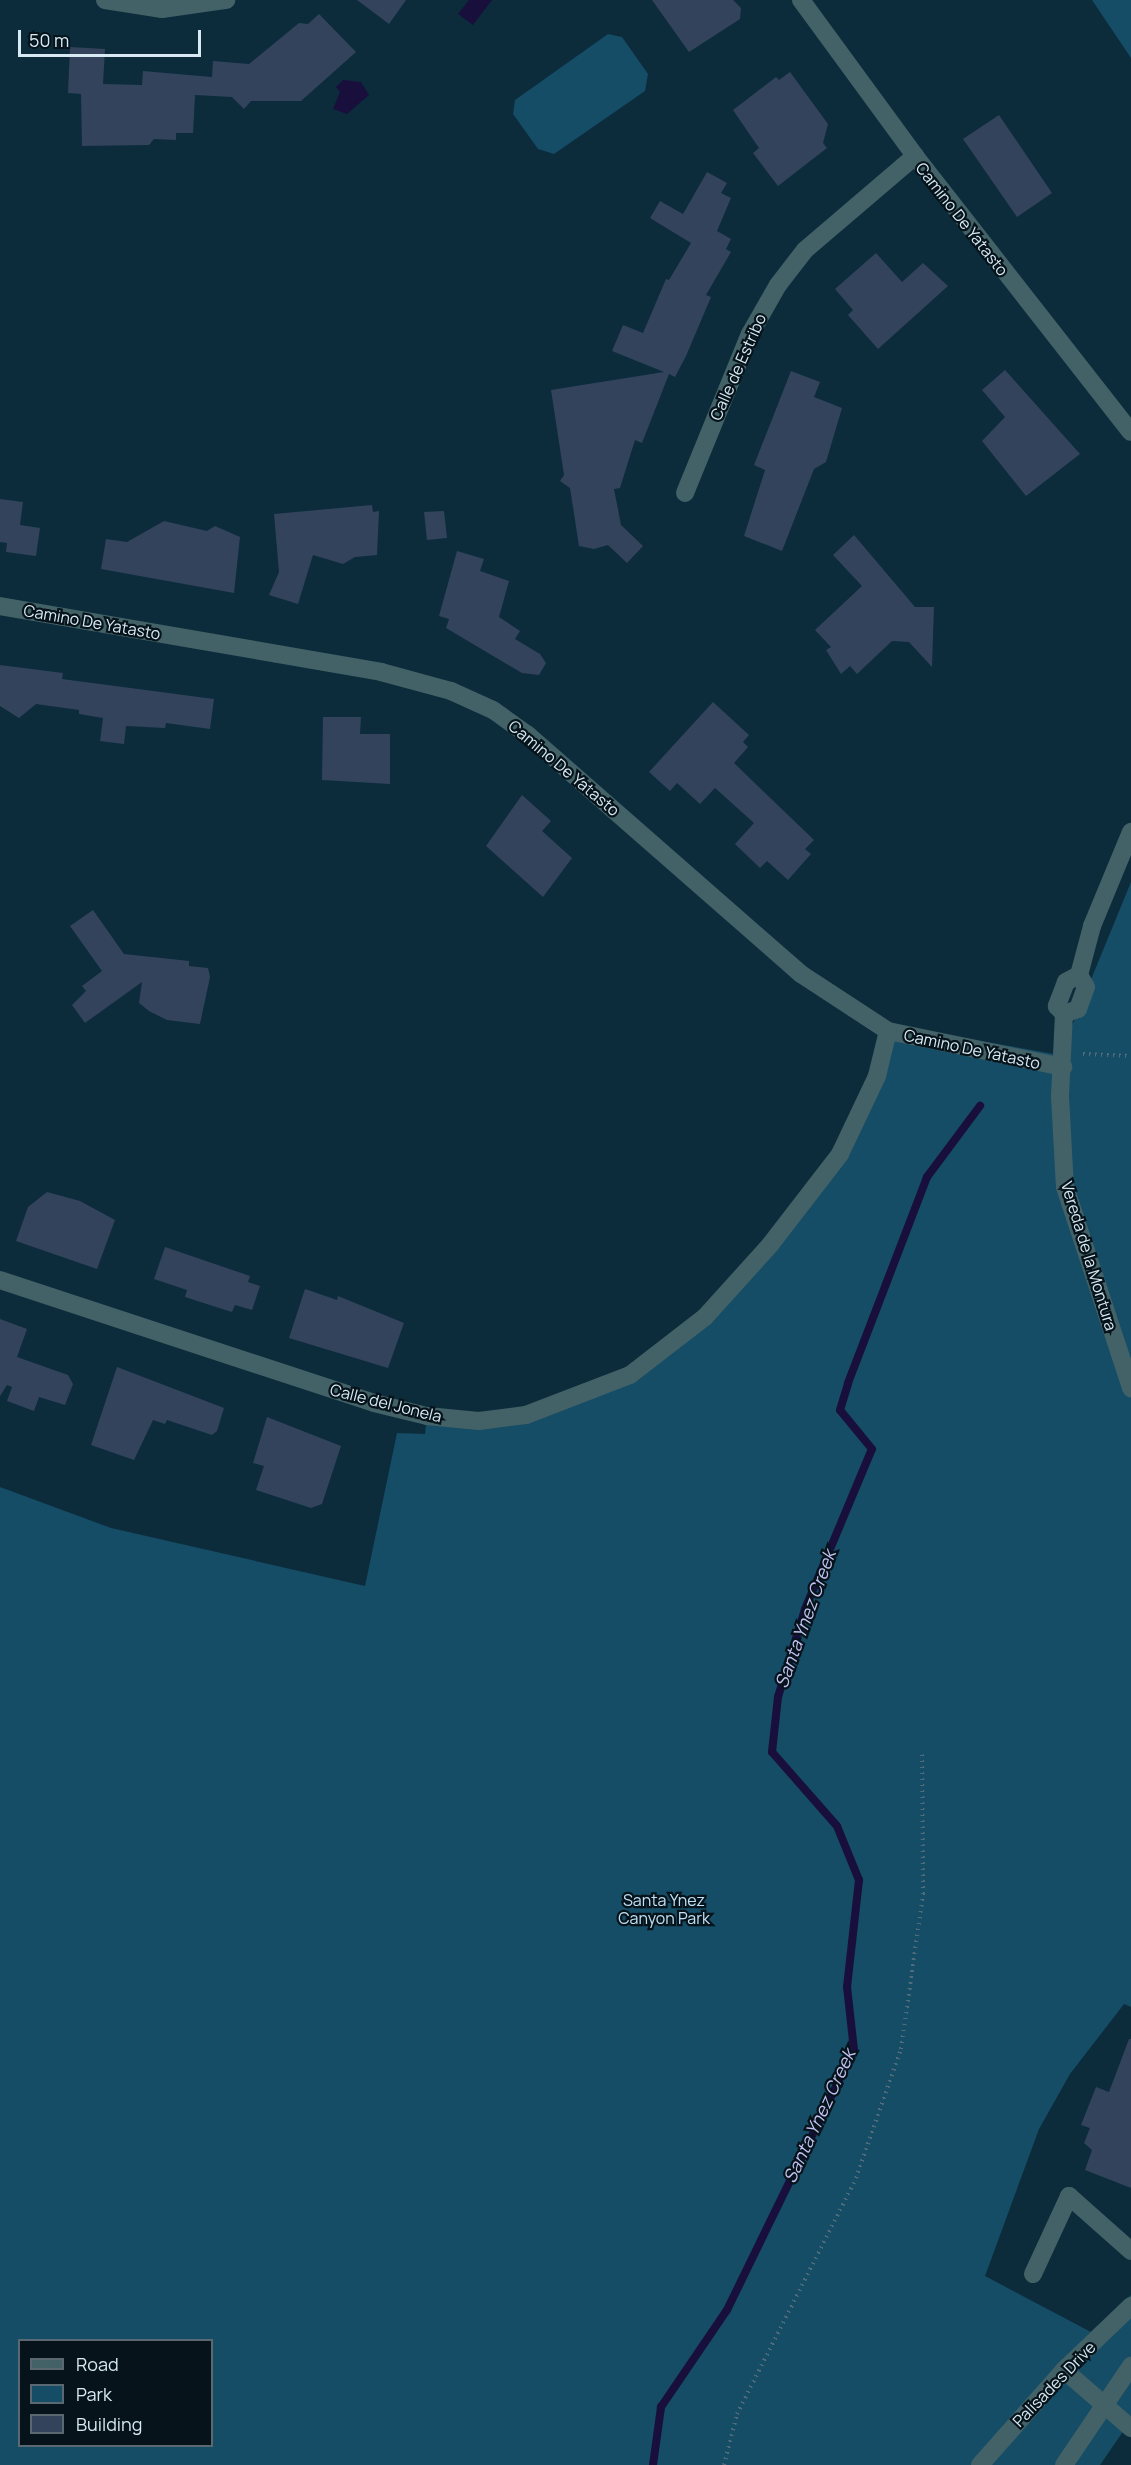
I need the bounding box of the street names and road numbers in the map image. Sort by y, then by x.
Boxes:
street label: Camino De Yatasto [912,158,1012,280]
street label: Calle de Estribo [706,311,770,423]
street label: Camino De Yatasto [22,600,162,644]
street label: Camino De Yatasto [505,716,623,820]
street label: Camino De Yatasto [902,1025,1042,1073]
street label: Vereda de la Montura [1057,1179,1121,1333]
street label: Calle del Jonela [328,1380,444,1426]
street label: Palisades Drive [1009,2337,1099,2431]

